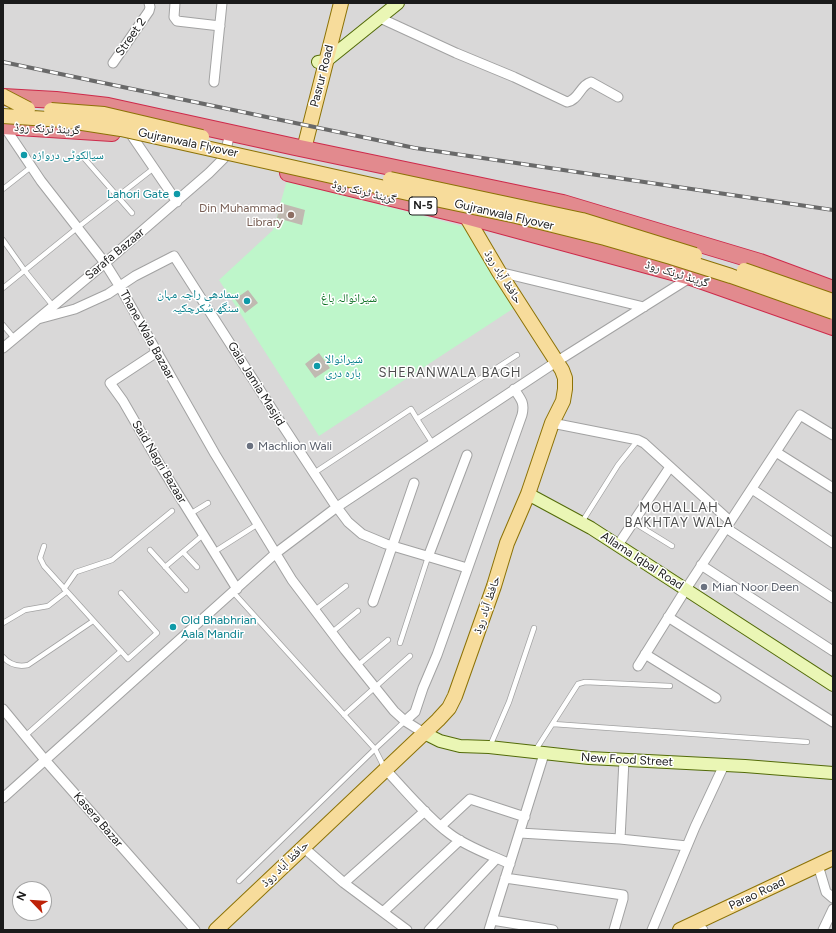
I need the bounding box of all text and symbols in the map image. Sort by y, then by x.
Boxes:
street label: Street 2 [113,15,149,59]
street label: Pasrur Road [307,43,337,109]
street label: گرینڈ ٹرنک روڈ [14,120,80,138]
street label: Gujranwala Flyover [137,125,239,161]
place label: سیالکوٹی دروازہ [32,148,104,162]
marker: سیالکوٹی دروازہ [19,150,29,160]
street label: گرینڈ ٹرنک روڈ [330,177,398,207]
place label: Lahori Gate [107,187,169,201]
marker: Lahori Gate [172,189,182,199]
road number: N-5 [409,197,437,215]
street label: Gujranwala Flyover [453,197,555,233]
place label: Din Muhammad Library [199,201,283,229]
marker: Din Muhammad Library [286,210,296,220]
street label: Sarafa Bazaar [82,225,148,283]
street label: حافظ آباد روڈ [481,248,525,306]
street label: گرینڈ ٹرنک روڈ [643,257,711,291]
place label: سمادھی راجہ مہان سنگھ سُکرچکیہ [157,287,239,315]
street label: Thane Wala Bazaar [116,288,178,382]
park label: شیرانوالہ باغ [321,291,377,305]
marker: سمادھی راجہ مہان سنگھ سُکرچکیہ [242,296,252,306]
street label: Gala Jamia Masjid [224,339,288,429]
place label: شیرانوالا بارہ دری [325,352,363,380]
marker: شیرانوالا بارہ دری [312,361,322,371]
district label: SHERANWALA BAGH [378,365,522,381]
street label: Said Nagri Bazaar [129,418,189,506]
place label: Machlion Wali [258,439,332,453]
marker: Machlion Wali [245,441,255,451]
district label: MOHALLAH BAKHTAY WALA [625,500,733,531]
street label: Allama Iqbal Road [598,529,686,593]
street label: حافظ آباد روڈ [470,574,504,636]
place label: Mian Noor Deen [712,580,799,594]
marker: Mian Noor Deen [699,582,709,592]
place label: Old Bhabhrian Aala Mandir [181,613,256,641]
marker: Old Bhabhrian Aala Mandir [168,622,178,632]
street label: New Food Street [581,750,673,770]
street label: Kasera Bazar [70,790,126,850]
street label: حافظ آباد روڈ [258,838,312,890]
street label: Parao Road [726,875,788,913]
north arrow [12,881,52,921]
text: N [14,890,29,903]

